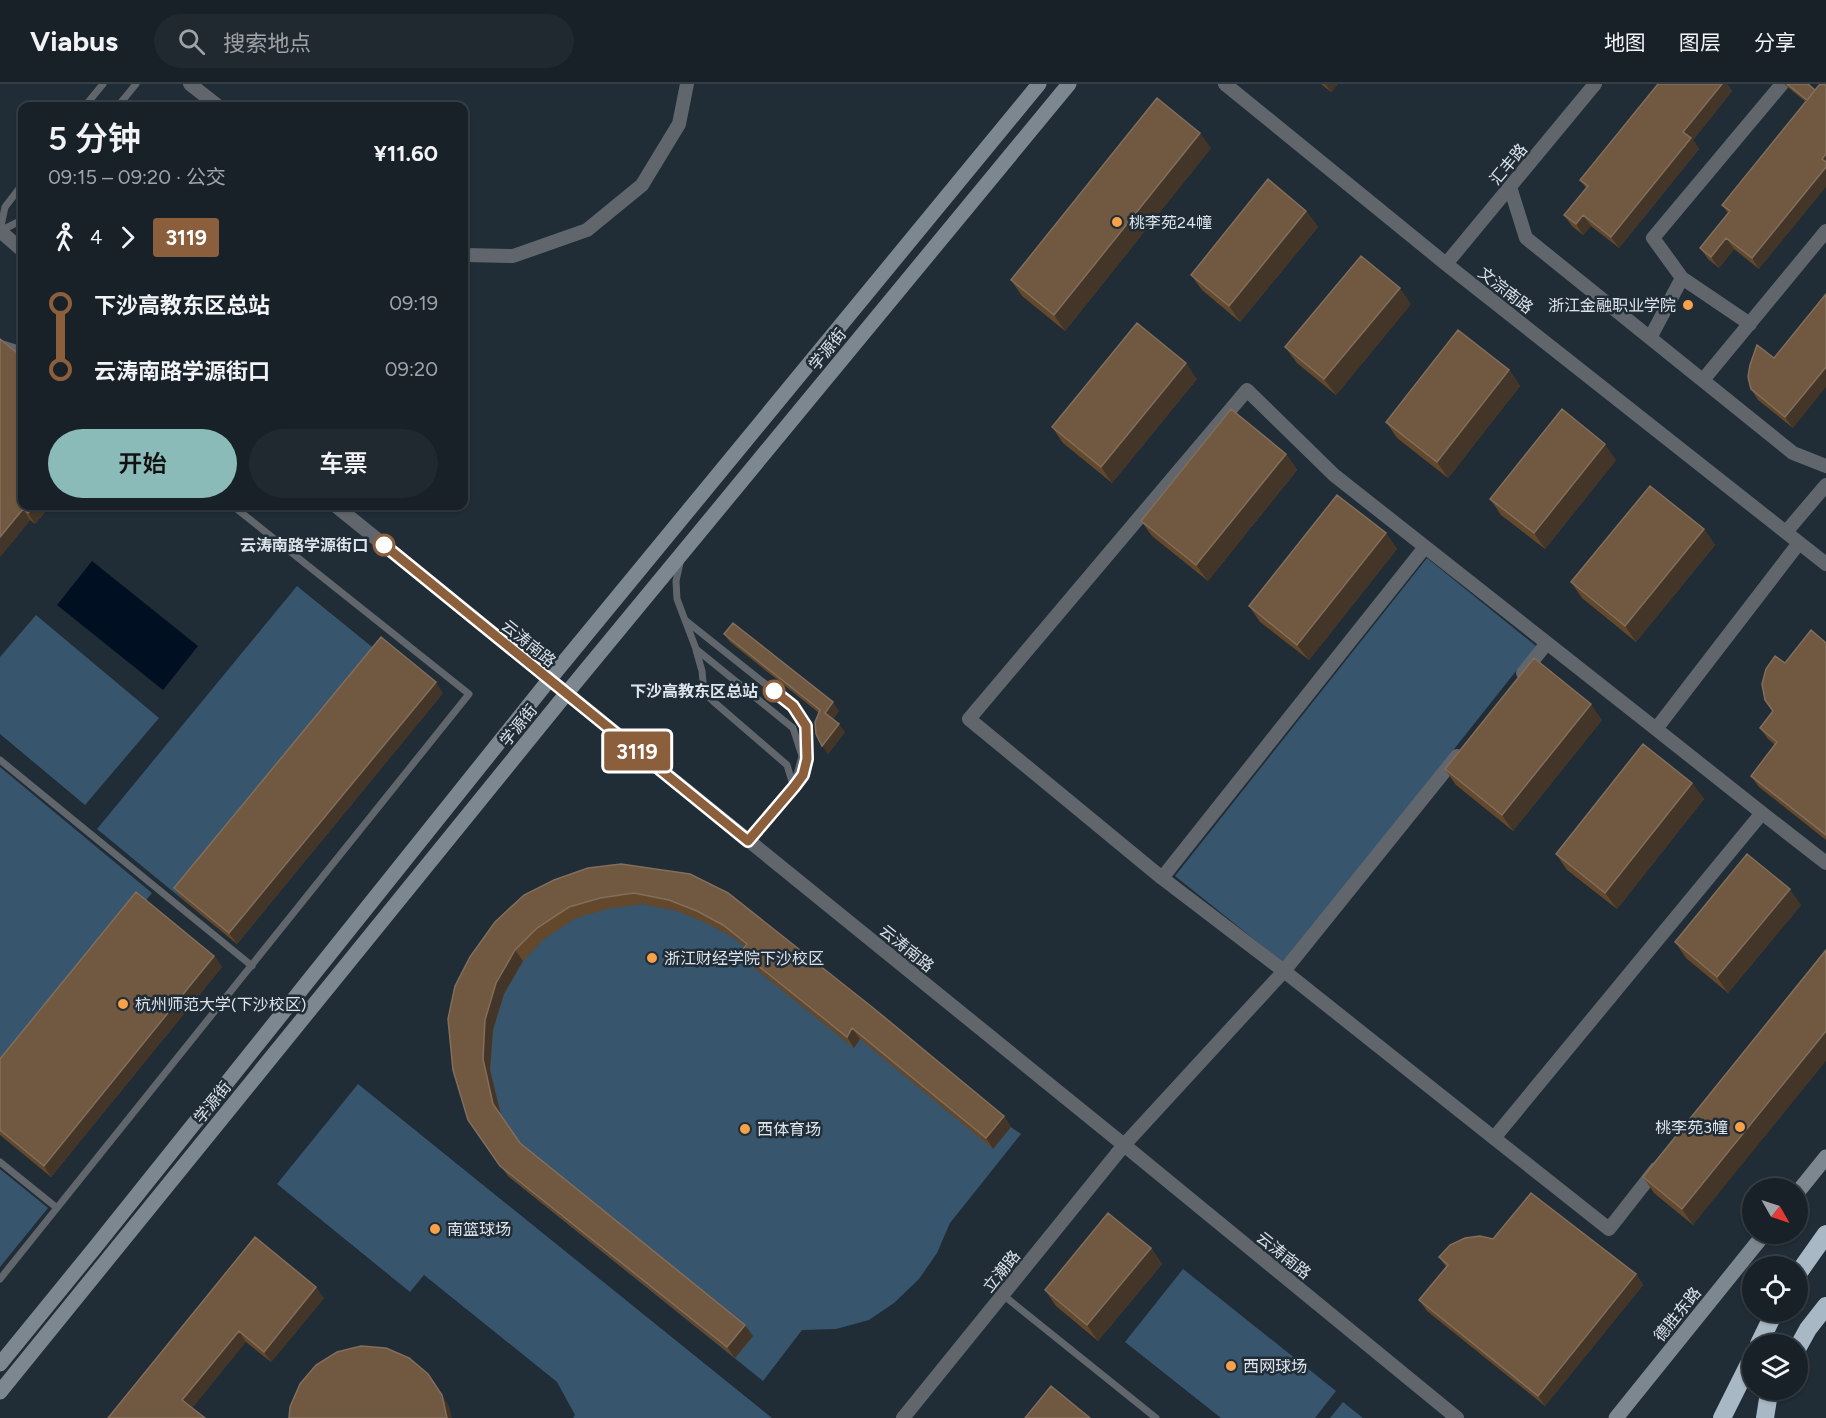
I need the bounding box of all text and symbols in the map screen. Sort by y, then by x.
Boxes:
search box [154,14,574,68]
text: Viabus [30,24,118,58]
icon: search [175,25,208,58]
text: 搜索地点 [223,30,311,57]
text: 地图 [1604,30,1646,55]
text: 图层 [1679,30,1721,55]
text: 分享 [1754,30,1796,55]
text: 5 分钟 [48,119,141,158]
text: ¥11.60 [374,140,438,167]
street label: 汇丰路 [1486,140,1531,189]
text: 09:15 – 09:20 · 公交 [48,165,226,189]
place label: 桃李苑24幢 [1129,213,1212,232]
marker: 桃李苑24幢 [1110,215,1124,229]
icon: walk [48,221,81,254]
icon: forward [111,221,144,254]
text: 4 [90,225,102,249]
text: 3119 [165,225,207,250]
street label: 文淙南路 [1475,263,1537,318]
text: 09:19 [389,291,438,315]
text: 下沙高教东区总站 [94,292,270,319]
place label: 浙江金融职业学院 [1548,296,1676,315]
marker: 浙江金融职业学院 [1681,298,1695,312]
street label: 学源街 [805,325,850,374]
text: 09:20 [385,357,438,381]
text: 云涛南路学源街口 [94,358,270,385]
button: 开始 [48,429,237,498]
button: 车票 [249,429,438,498]
marker: 云涛南路学源街口 [373,534,395,556]
place label: 云涛南路学源街口 [240,536,368,555]
street label: 云涛南路 [498,616,560,671]
marker: 下沙高教东区总站 [763,680,785,702]
place label: 下沙高教东区总站 [630,682,758,701]
street label: 学源街 [496,701,541,750]
line badge: 3119 [595,732,679,770]
text: 3119 [616,739,658,764]
street label: 云涛南路 [876,921,938,976]
place label: 浙江财经学院下沙校区 [664,949,824,968]
marker: 浙江财经学院下沙校区 [645,951,659,965]
place label: 杭州师范大学(下沙校区) [135,995,306,1014]
marker: 杭州师范大学(下沙校区) [116,997,130,1011]
street label: 学源街 [190,1078,235,1127]
place label: 桃李苑3幢 [1655,1118,1728,1137]
place label: 西体育场 [757,1120,821,1139]
marker: 桃李苑3幢 [1733,1120,1747,1134]
marker: 西体育场 [738,1122,752,1136]
north arrow [1742,1178,1808,1244]
map controls [1742,1178,1808,1400]
place label: 南篮球场 [447,1220,511,1239]
marker: 南篮球场 [428,1222,442,1236]
street label: 云涛南路 [1253,1228,1315,1283]
street label: 立潮路 [979,1247,1024,1296]
button: locate [1742,1256,1808,1322]
street label: 德胜东路 [1650,1283,1705,1345]
button: layers [1742,1334,1808,1400]
place label: 西网球场 [1243,1357,1307,1376]
marker: 西网球场 [1224,1359,1238,1373]

